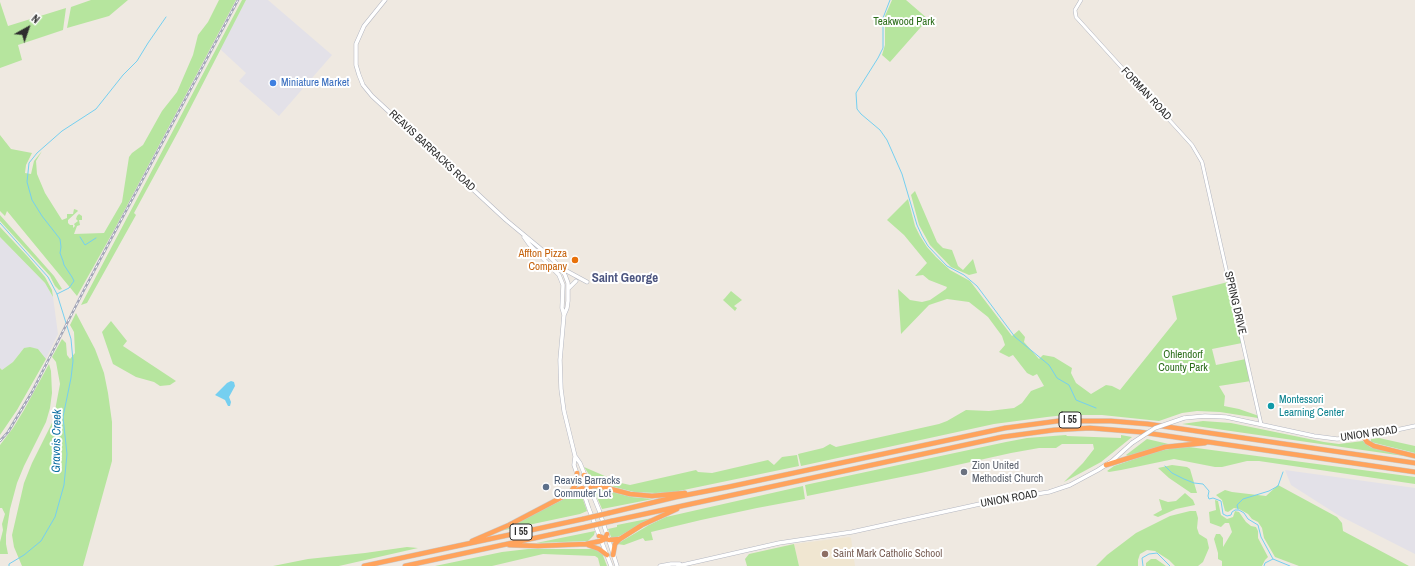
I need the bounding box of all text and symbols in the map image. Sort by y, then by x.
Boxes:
north arrow [8,8,48,48]
text: N [29,11,43,26]
park label: Teakwood Park [873,15,935,29]
street label: FORMAN ROAD [1118,65,1174,123]
place label: Miniature Market [281,76,349,90]
marker: Miniature Market [268,78,278,88]
street label: REAVIS BARRACKS ROAD [386,108,478,194]
place label: Affton Pizza Company [519,247,567,273]
marker: Affton Pizza Company [570,255,580,265]
street label: SPRING DRIVE [1221,270,1249,336]
district label: Saint George [592,271,658,287]
park label: Ohlendorf County Park [1158,348,1208,374]
place label: Montessori Learning Center [1279,393,1344,419]
marker: Montessori Learning Center [1266,401,1276,411]
water label: Gravois Creek [49,409,65,473]
road number: I 55 [1059,412,1081,428]
street label: UNION ROAD [1340,423,1398,445]
place label: Zion United Methodist Church [972,459,1043,485]
marker: Zion United Methodist Church [959,467,969,477]
place label: Reavis Barracks Commuter Lot [554,474,620,500]
marker: Reavis Barracks Commuter Lot [541,482,551,492]
street label: UNION ROAD [979,487,1039,511]
road number: I 55 [510,524,532,540]
place label: Saint Mark Catholic School [833,547,942,561]
marker: Saint Mark Catholic School [820,549,830,559]

